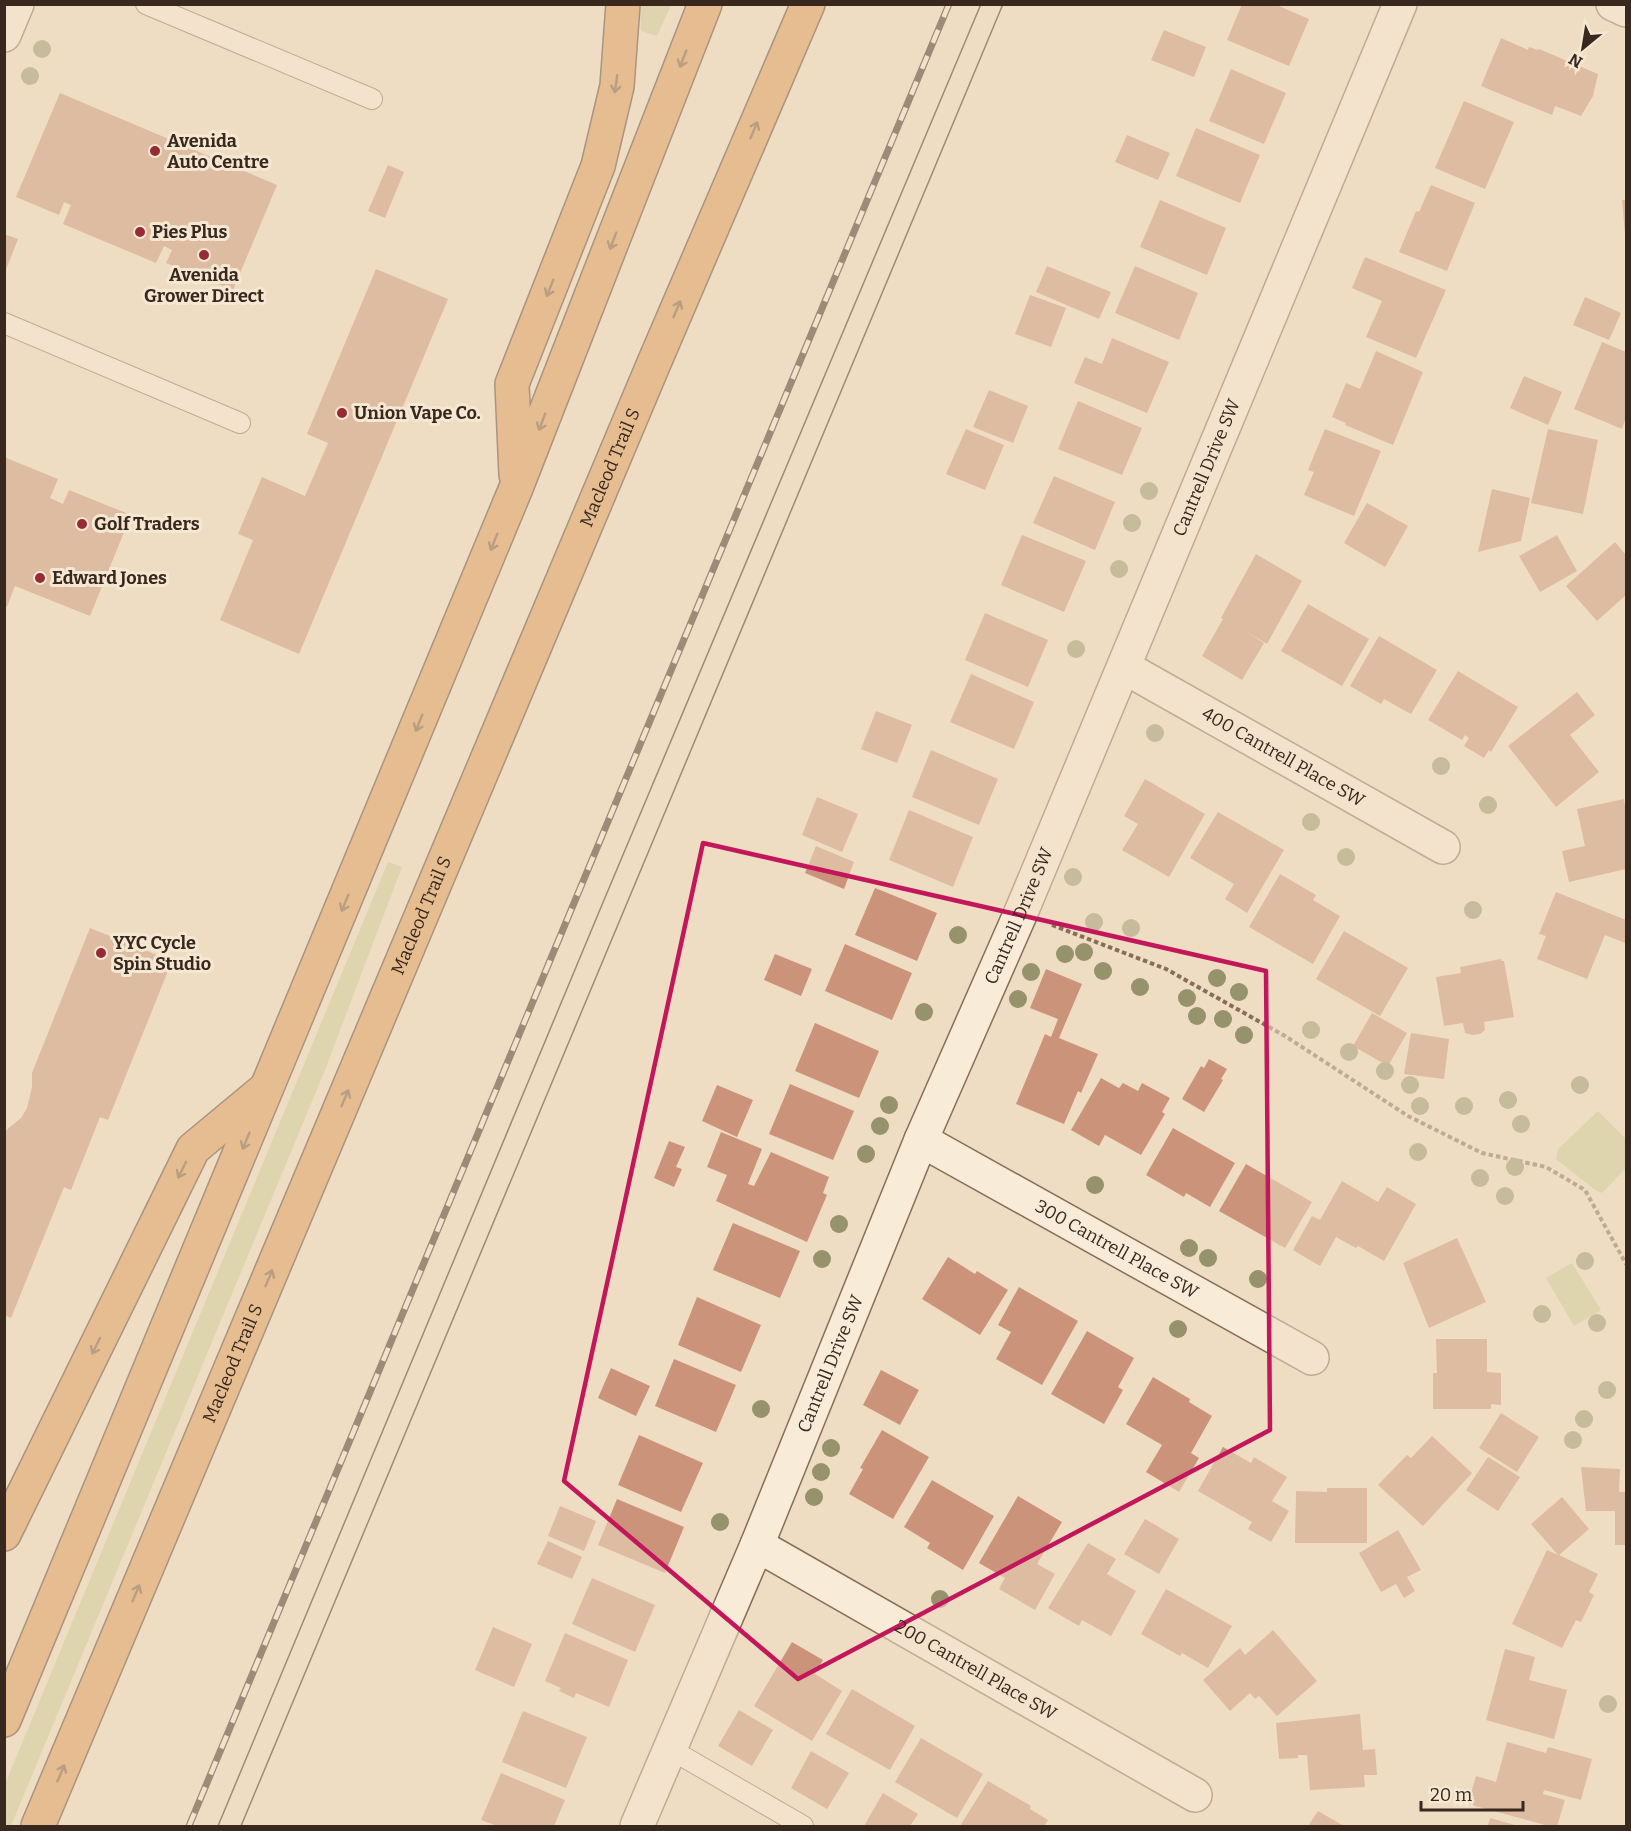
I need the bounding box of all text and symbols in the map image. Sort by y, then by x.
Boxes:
north arrow [1553,18,1613,78]
one-way arrow [677,49,688,68]
text: N [1566,49,1586,72]
one-way arrow [611,73,622,93]
one-way arrow [749,121,760,140]
place label: Avenida Auto Centre [167,130,269,173]
marker: Avenida Auto Centre [148,144,162,158]
place label: Pies Plus [152,221,227,243]
marker: Pies Plus [133,225,147,239]
one-way arrow [606,231,617,249]
marker: Avenida Grower Direct [197,248,211,262]
place label: Avenida Grower Direct [144,264,264,307]
one-way arrow [544,279,555,297]
one-way arrow [672,301,683,319]
street label: Cantrell Drive SW [1168,395,1245,540]
place label: Union Vape Co. [354,402,481,424]
street label: Macleod Trail S [575,405,645,530]
marker: Union Vape Co. [335,406,349,420]
one-way arrow [536,413,547,431]
place label: Golf Traders [94,513,200,535]
marker: Golf Traders [75,517,89,531]
one-way arrow [488,533,499,551]
place label: Edward Jones [52,567,167,589]
marker: Edward Jones [33,571,47,585]
street label: 400 Cantrell Place SW [1198,702,1369,812]
one-way arrow [413,713,424,731]
street label: Cantrell Drive SW [980,844,1058,988]
street label: Macleod Trail S [387,853,456,978]
one-way arrow [339,893,350,911]
place label: YYC Cycle Spin Studio [113,932,211,975]
marker: YYC Cycle Spin Studio [94,946,108,960]
one-way arrow [340,1089,351,1108]
one-way arrow [240,1131,251,1150]
one-way arrow [176,1161,187,1179]
street label: 300 Cantrell Place SW [1031,1195,1203,1304]
one-way arrow [264,1269,275,1287]
street label: Cantrell Drive SW [793,1291,868,1436]
street label: Macleod Trail S [198,1301,268,1426]
one-way arrow [90,1336,102,1354]
one-way arrow [132,1584,143,1602]
street label: 200 Cantrell Place SW [891,1615,1061,1725]
one-way arrow [56,1764,67,1782]
scale bar [1421,1774,1523,1812]
text: 20 m [1430,1784,1472,1806]

